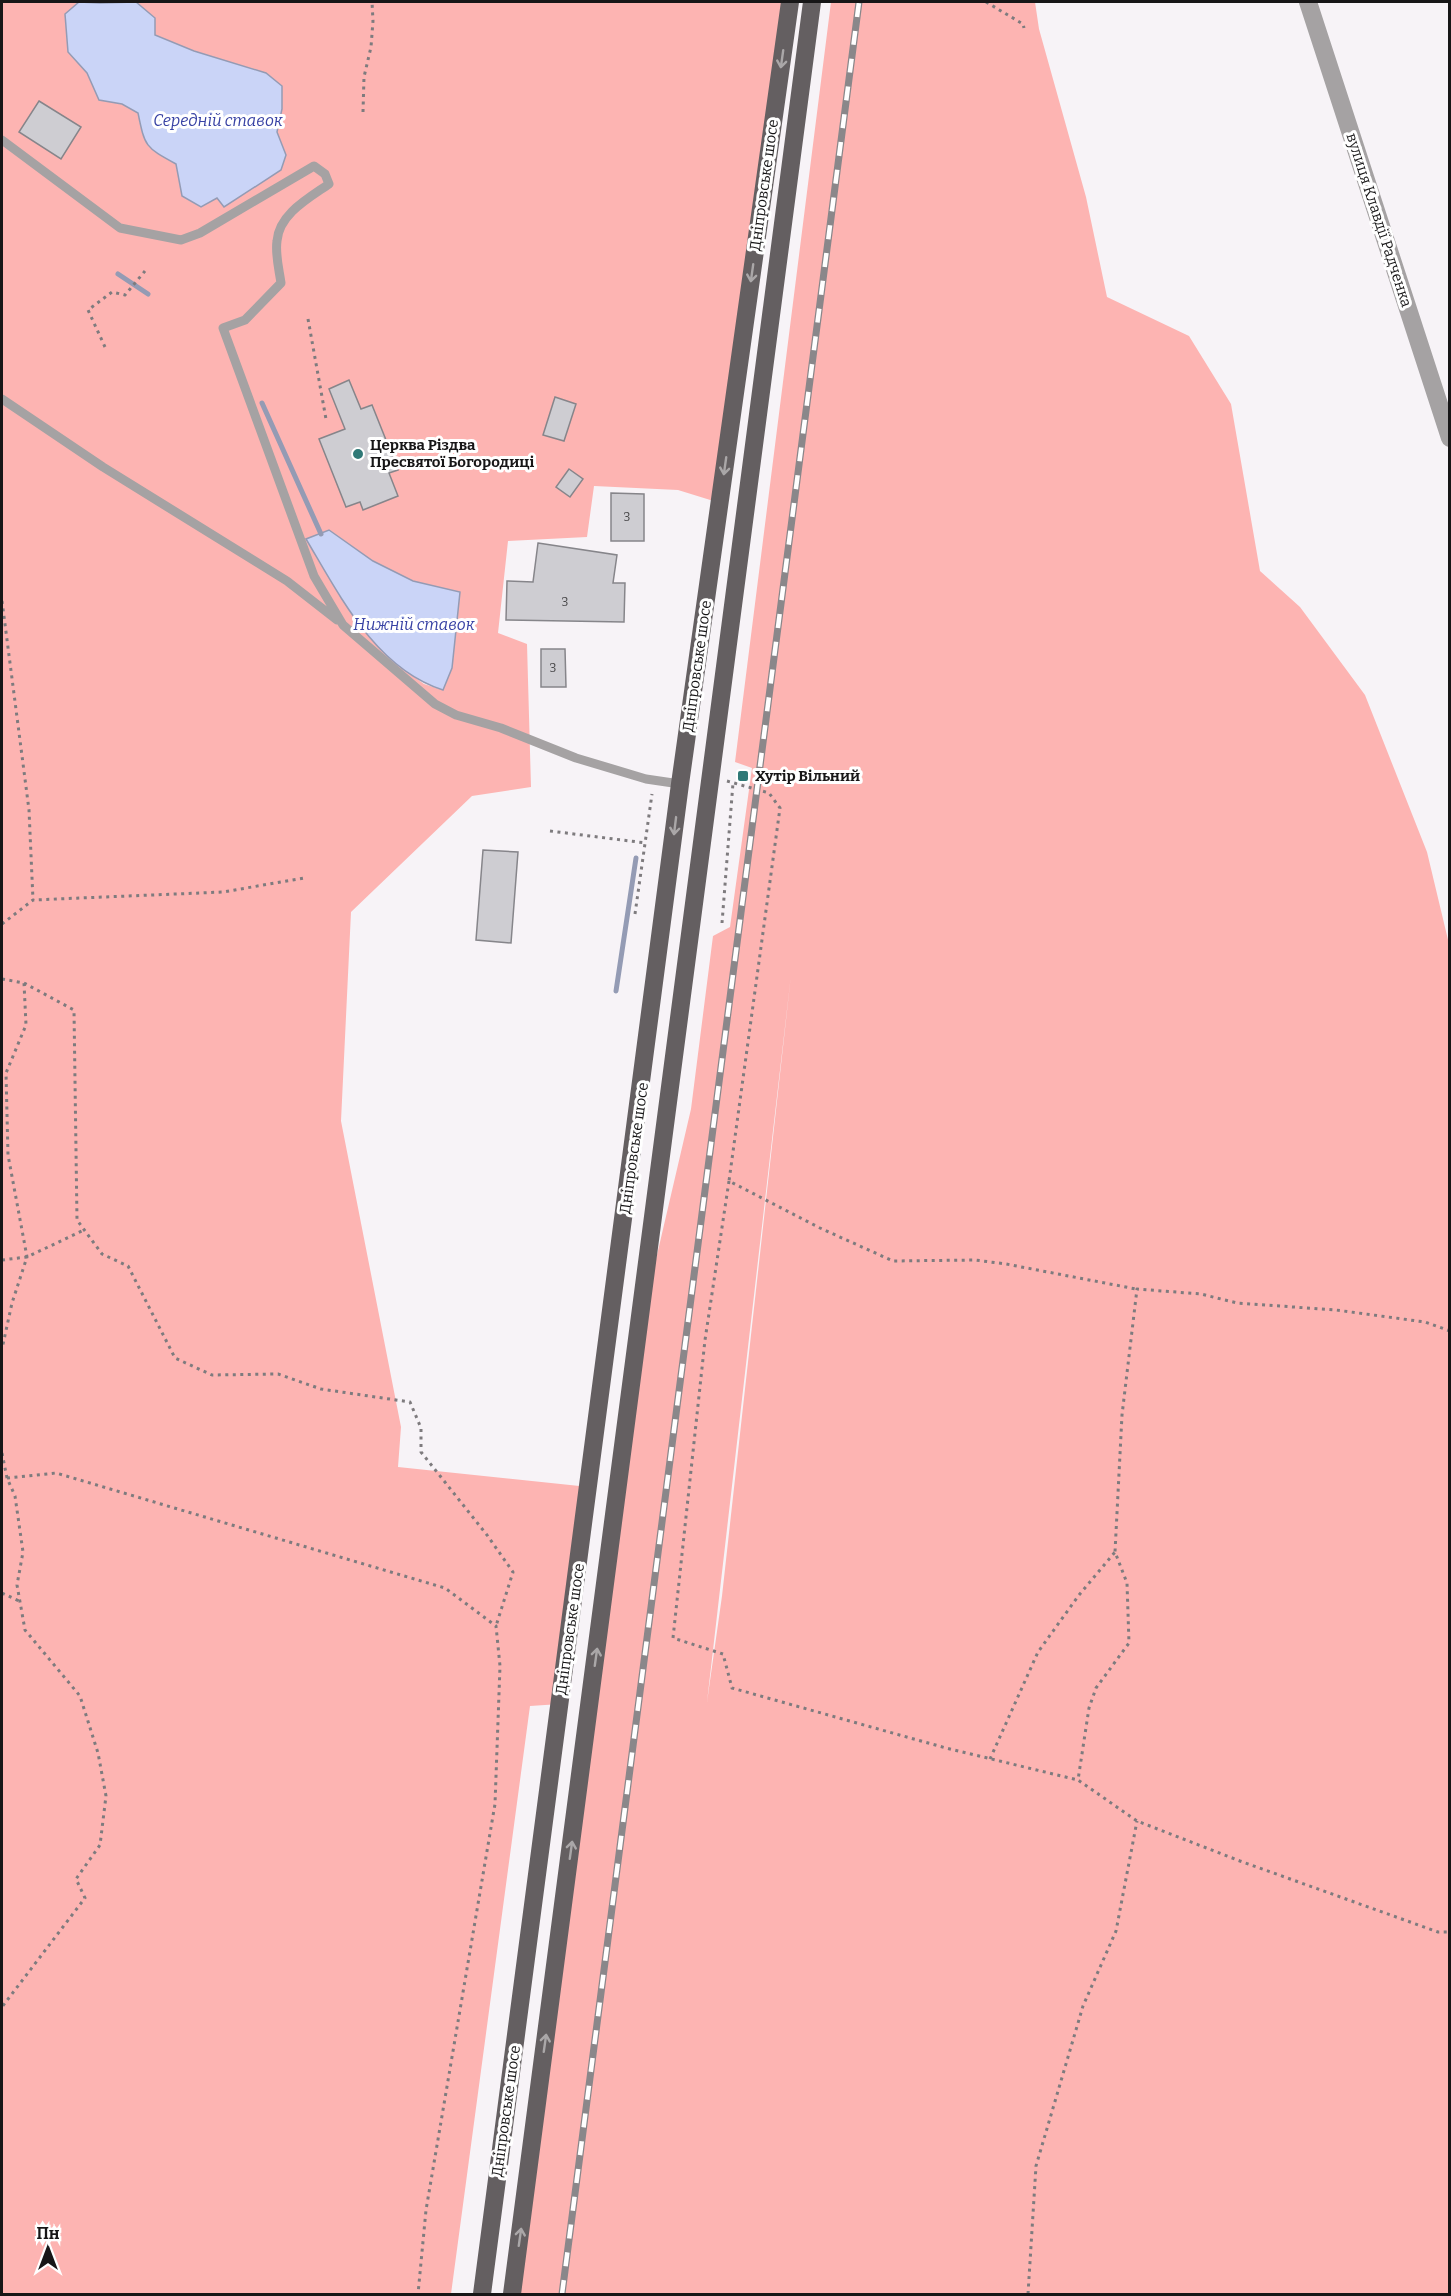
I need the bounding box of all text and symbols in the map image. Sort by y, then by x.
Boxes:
one-way arrow [776,49,787,69]
water label: Середній ставок [153,111,284,130]
street label: Дніпровське шосе [746,118,782,252]
street label: вулиця Клавдії Радченка [1342,131,1416,309]
one-way arrow [746,263,757,283]
place label: Церква Різдва Пресвятої Богородиці [370,436,535,471]
marker: Церква Різдва Пресвятої Богородиці [351,447,365,461]
one-way arrow [719,456,730,476]
house number: 3 [624,510,631,524]
house number: 3 [562,595,569,609]
street label: Дніпровське шосе [679,599,715,733]
water label: Нижній ставок [353,615,476,634]
house number: 3 [550,661,557,675]
place label: Хутір Вільний [755,767,860,785]
marker: Хутір Вільний [736,769,750,783]
one-way arrow [669,816,680,835]
street label: Дніпровське шосе [616,1081,652,1215]
street label: Дніпровське шосе [552,1562,588,1696]
one-way arrow [591,1647,602,1667]
one-way arrow [565,1840,576,1860]
one-way arrow [540,2034,551,2054]
street label: Дніпровське шосе [488,2044,524,2178]
north arrow [18,2218,78,2278]
text: Пн [36,2224,60,2243]
one-way arrow [514,2227,525,2247]

